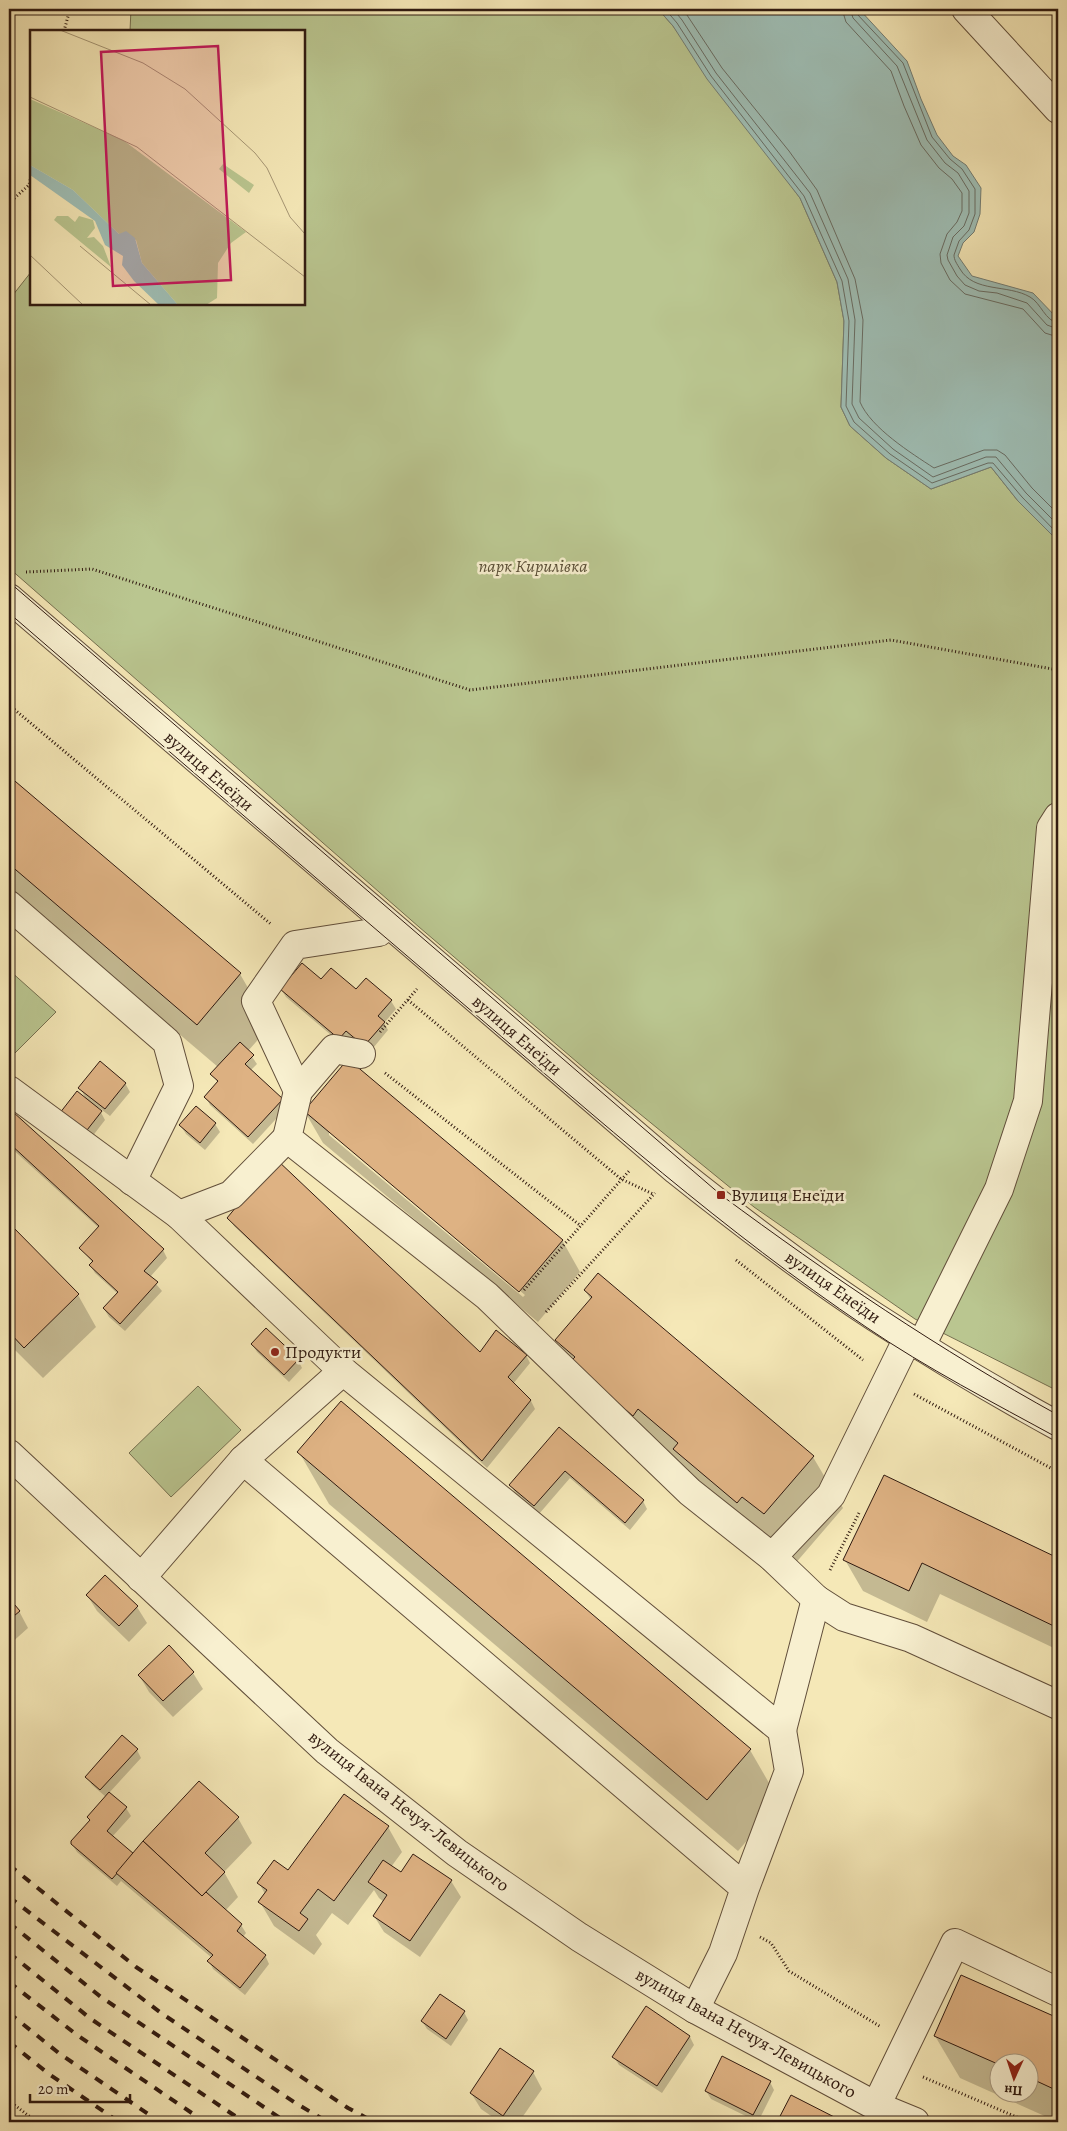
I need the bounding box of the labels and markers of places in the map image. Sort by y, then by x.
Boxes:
place label: Вулиця Енеїди [731,1183,845,1207]
marker: Вулиця Енеїди [715,1189,727,1201]
place label: Продукти [285,1340,361,1364]
marker: Продукти [269,1346,281,1358]

